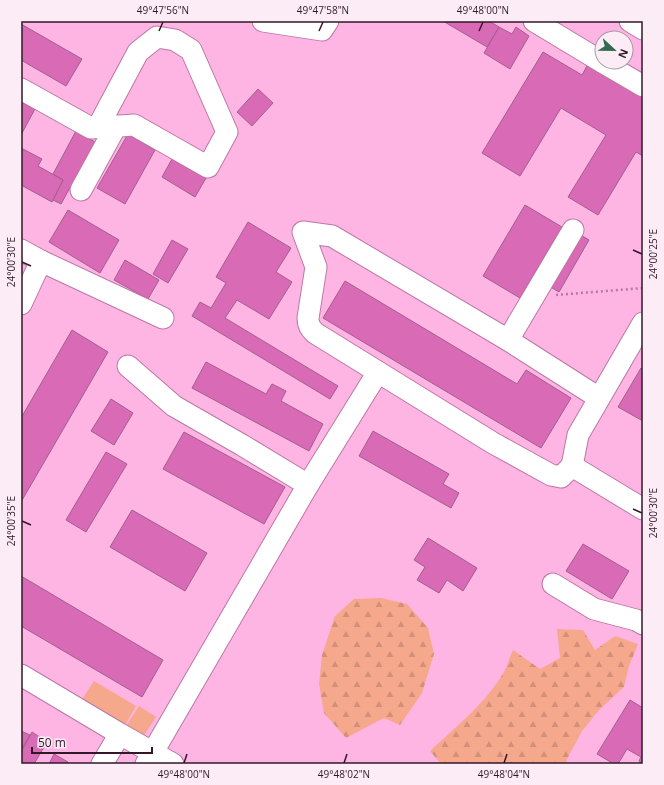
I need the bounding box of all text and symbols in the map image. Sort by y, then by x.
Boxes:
text: 49°47'56"N [137,3,189,17]
text: 49°47'58"N [297,3,349,17]
text: 49°48'00"N [457,3,509,17]
north arrow [594,30,634,70]
text: N [615,47,632,61]
text: 24°00'25"E [646,229,660,279]
text: 24°00'30"E [4,237,18,287]
text: 24°00'30"E [646,488,660,538]
text: 24°00'35"E [4,496,18,546]
scale bar [32,729,152,755]
text: 50 m [38,734,66,751]
text: 49°48'00"N [158,767,210,781]
text: 49°48'02"N [318,767,370,781]
text: 49°48'04"N [478,767,530,781]

